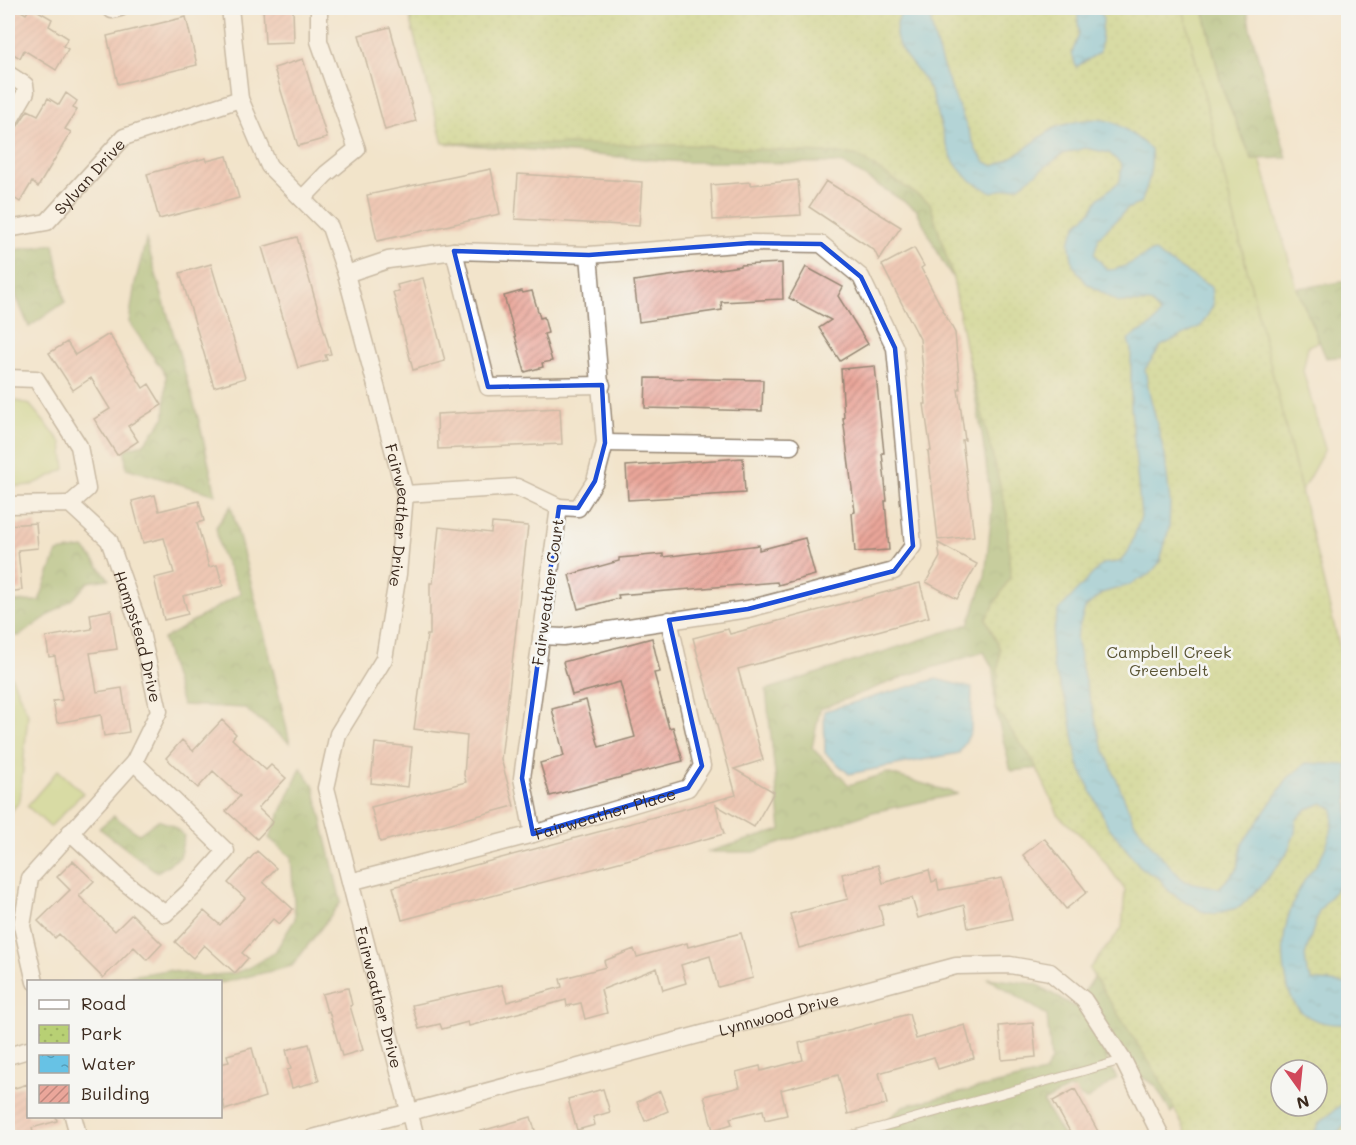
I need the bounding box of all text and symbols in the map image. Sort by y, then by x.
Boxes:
street label: Sylvan Drive [49,133,129,218]
street label: Fairweather Drive [381,441,416,589]
street label: Fairweather Court [526,517,568,667]
street label: Hampstead Drive [110,567,167,704]
park label: Campbell Creek Greenbelt [1106,641,1232,680]
street label: Fairweather Place [532,782,678,844]
street label: Fairweather Drive [351,924,408,1070]
legend [27,980,222,1118]
street label: Lynnwood Drive [716,987,841,1040]
text: Road [81,991,126,1015]
text: Park [81,1021,122,1045]
text: Water [81,1051,136,1075]
north arrow [1269,1058,1329,1118]
text: Building [81,1081,149,1105]
text: N [1294,1091,1312,1115]

